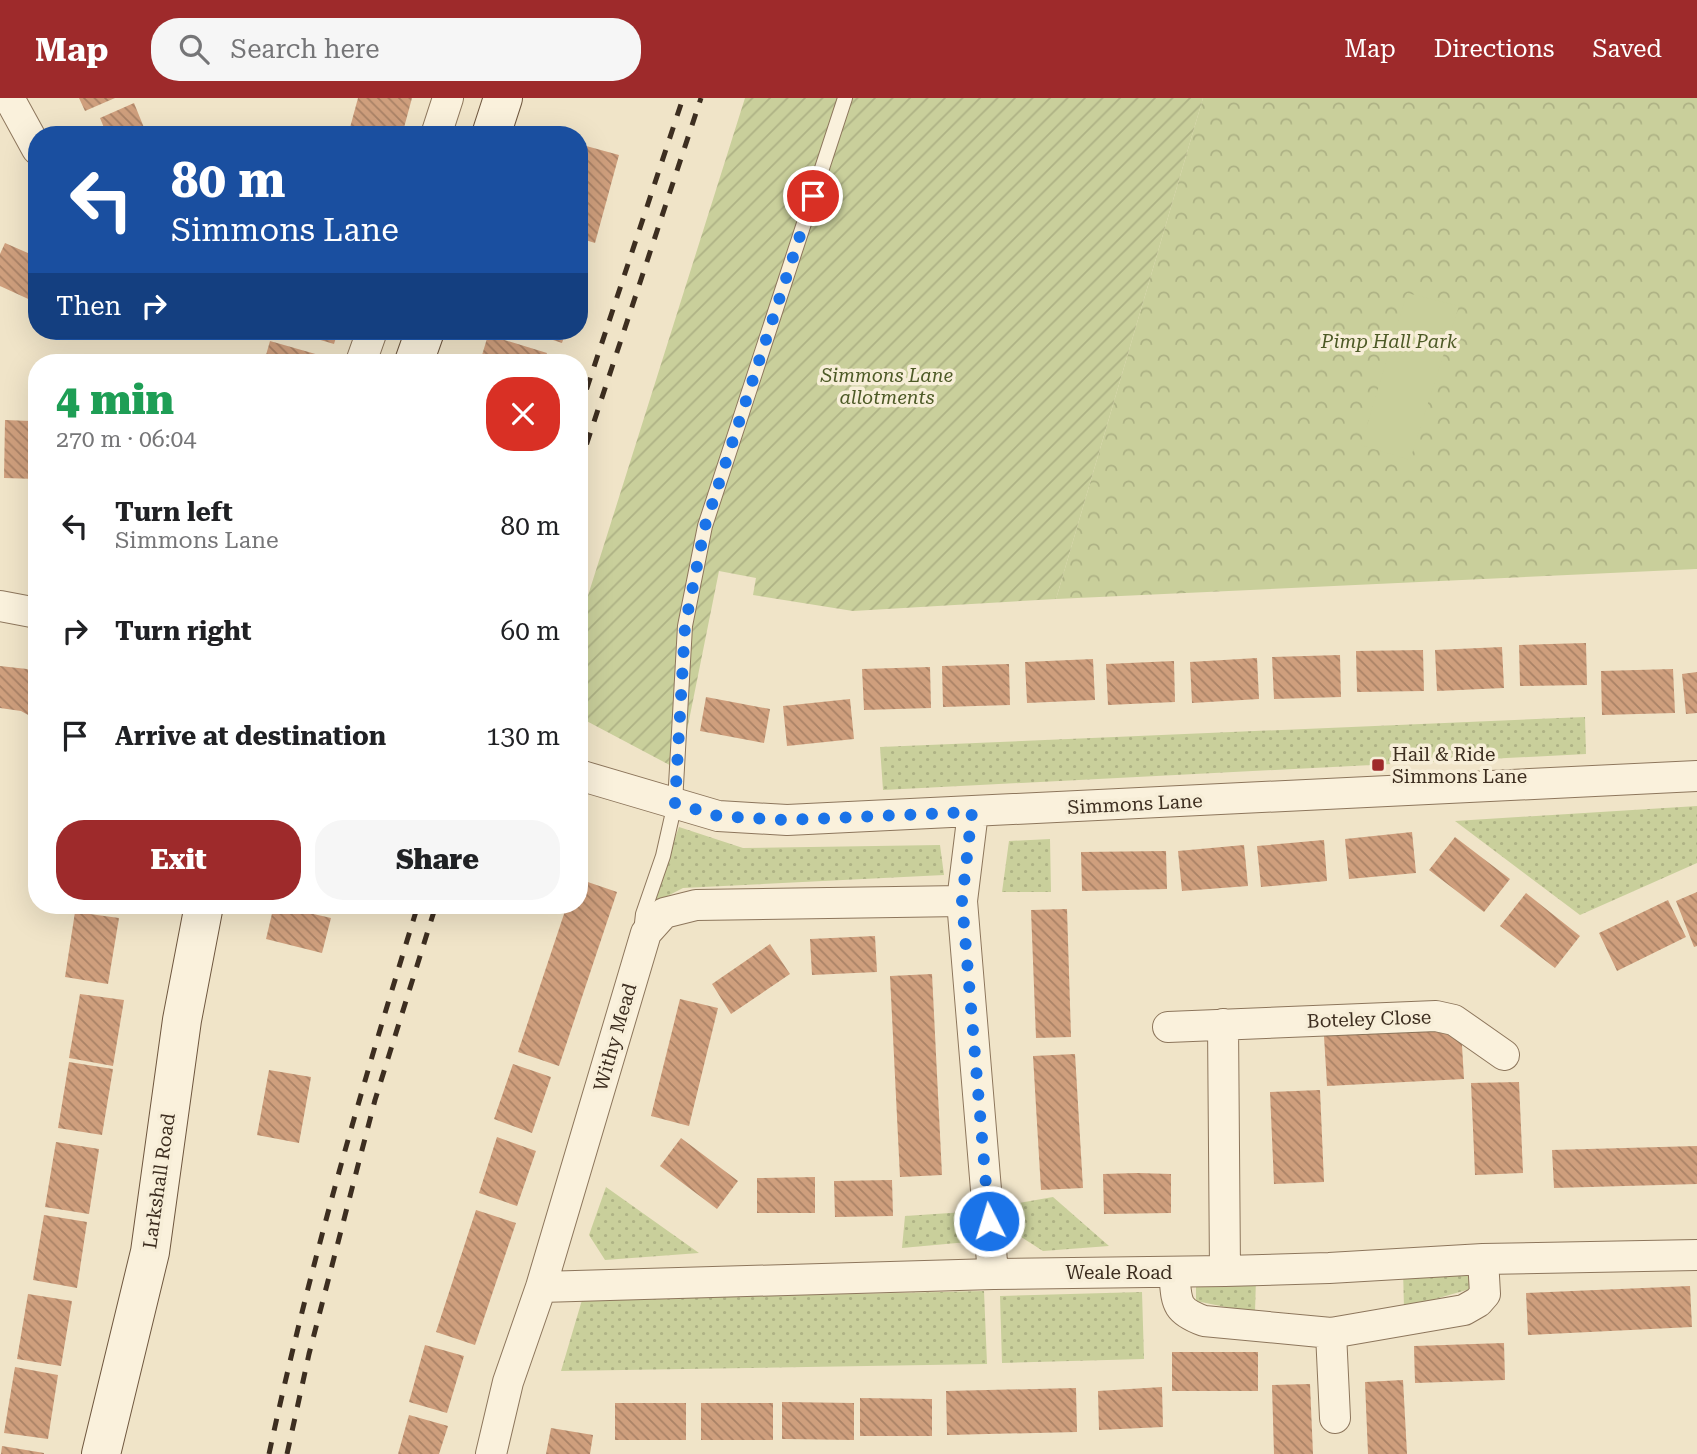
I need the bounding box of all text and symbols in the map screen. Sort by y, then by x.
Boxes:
search box [151,18,641,81]
text: Map [35,30,109,69]
icon: search [175,30,213,68]
text: Search here [231,34,380,64]
text: Map [1344,35,1396,63]
text: Directions [1434,35,1554,63]
text: Saved [1592,35,1662,63]
text: 80 m [171,152,286,209]
icon: left [56,154,147,245]
pin [783,166,843,226]
icon: arrive [794,177,832,215]
text: Simmons Lane [171,211,399,249]
icon: right [135,287,173,325]
text: Then [56,291,121,321]
park label: Pimp Hall Park [1320,330,1458,353]
park label: Simmons Lane allotments [820,364,954,409]
text: 4 min [56,375,174,424]
button: close [486,377,560,451]
text: 270 m · 06:04 [56,426,196,453]
text: Turn left [115,497,233,527]
icon: left [56,507,94,545]
text: 80 m [501,511,560,541]
text: Simmons Lane [115,527,279,554]
icon: right [56,612,94,650]
text: Turn right [115,616,251,646]
text: 60 m [501,616,560,646]
icon: arrive [56,717,94,755]
text: Arrive at destination [115,721,386,751]
text: 130 m [486,721,560,751]
place label: Hail & Ride Simmons Lane [1392,743,1527,788]
marker: Hail & Ride Simmons Lane [1370,757,1386,773]
street label: Simmons Lane [1067,789,1203,819]
button: Exit [56,820,301,900]
button: Share [315,820,560,900]
street label: Withy Mead [589,980,641,1094]
street label: Boteley Close [1306,1005,1432,1033]
street label: Larkshall Road [138,1112,180,1250]
position arrow [952,1184,1026,1258]
street label: Weale Road [1066,1261,1172,1284]

